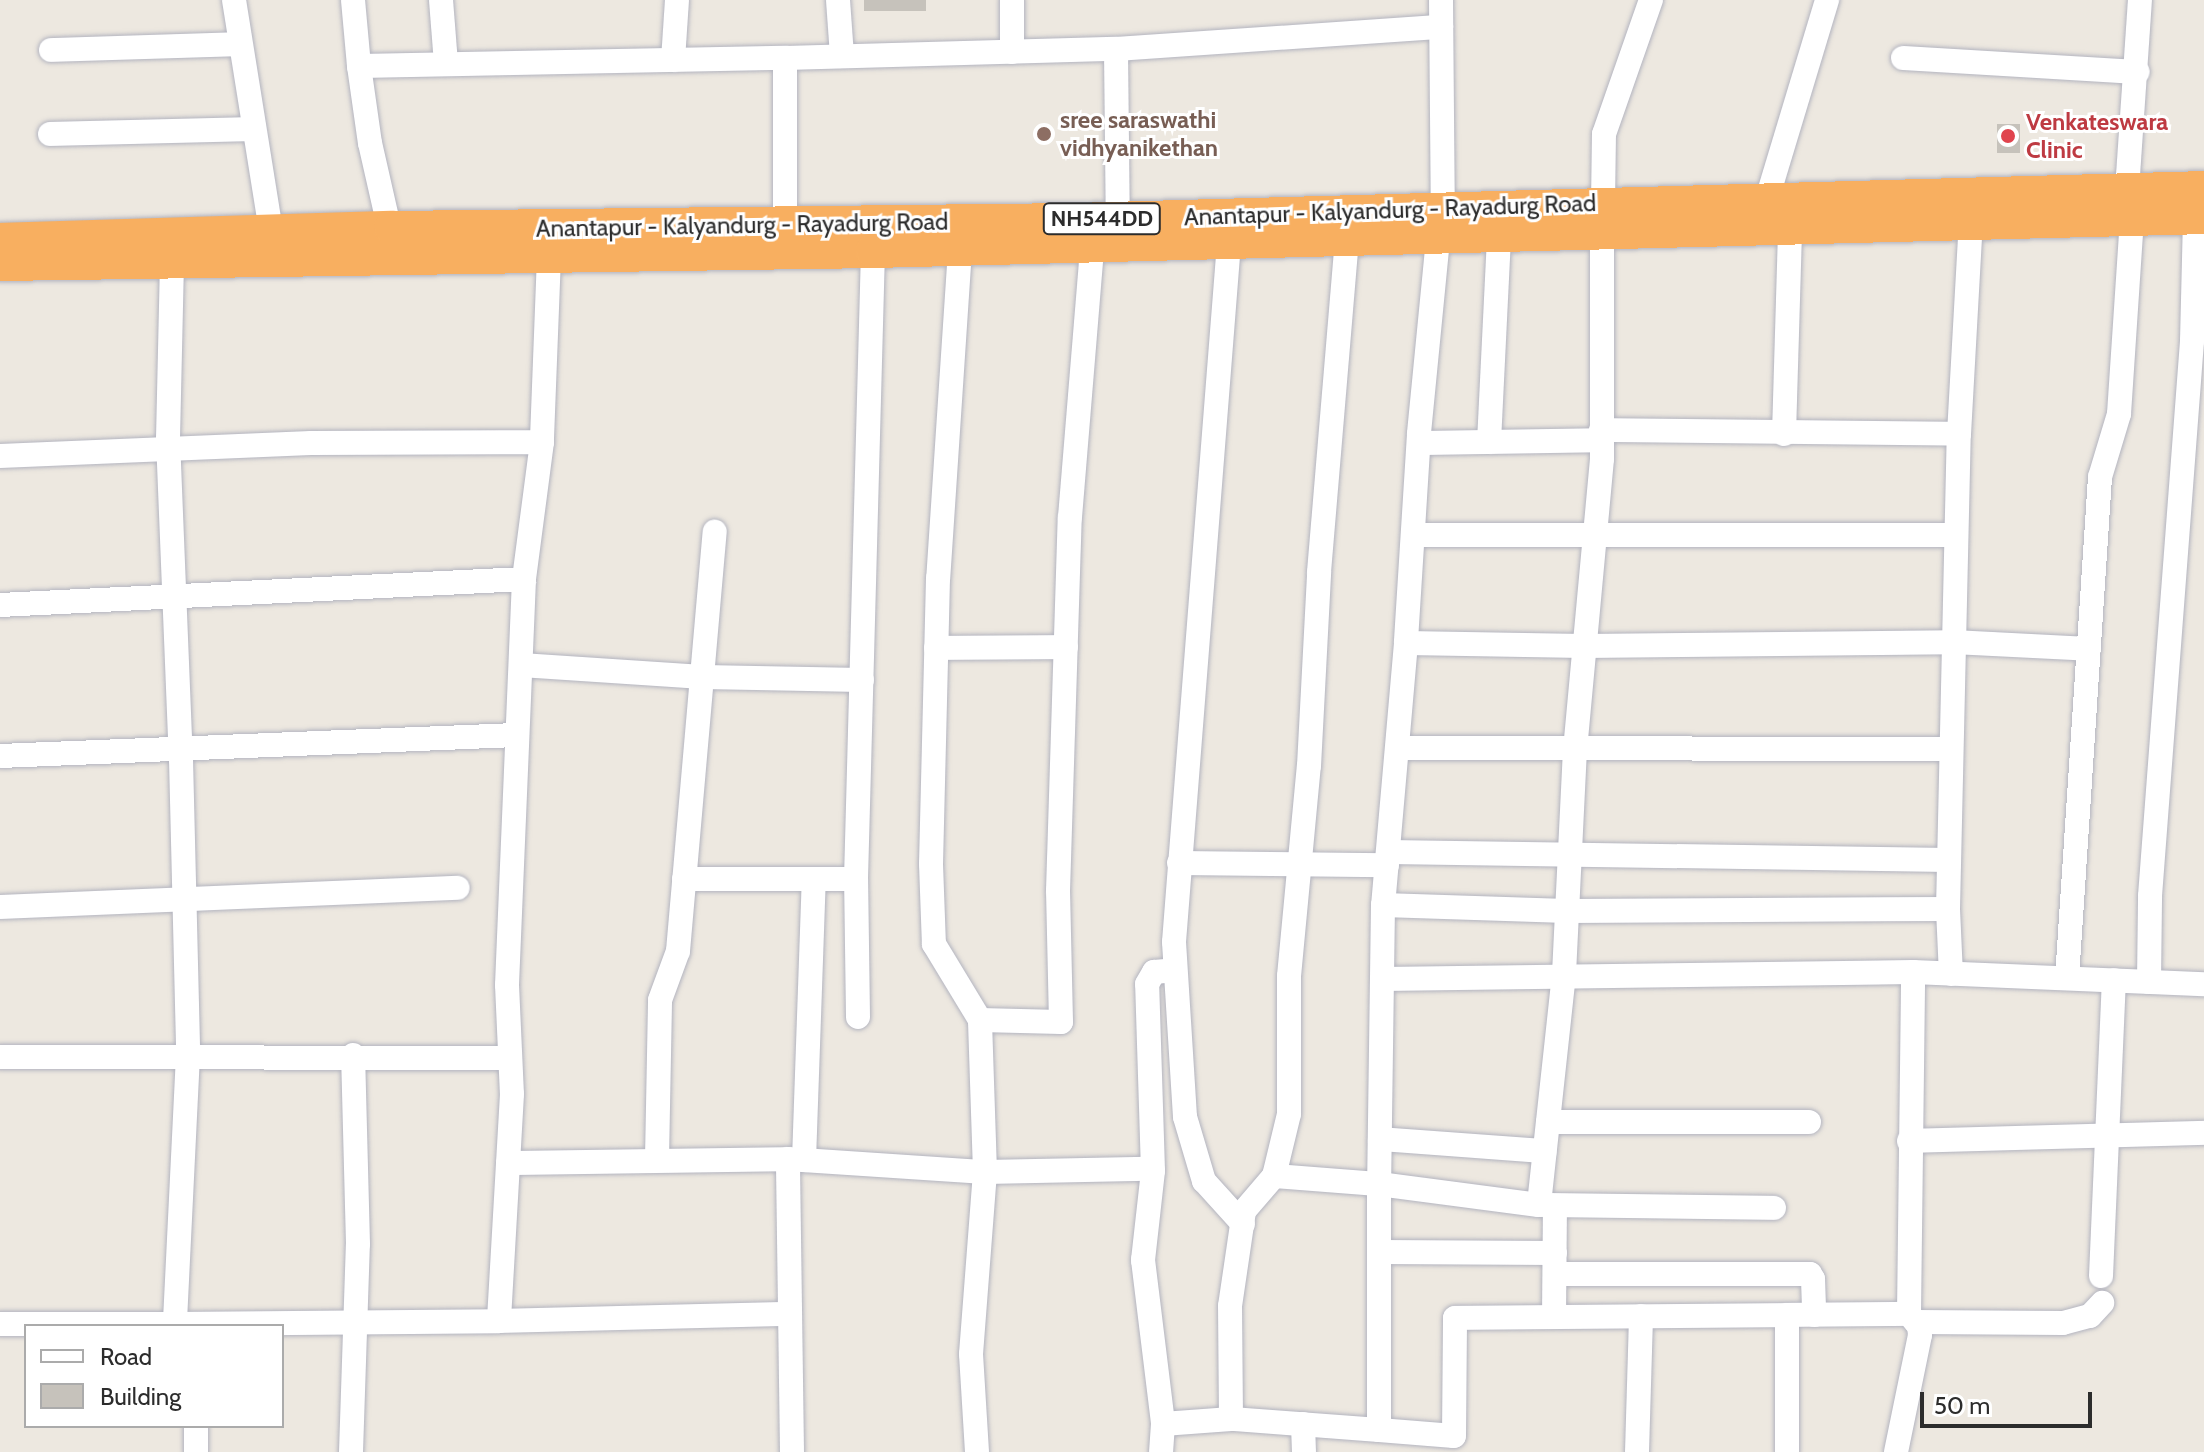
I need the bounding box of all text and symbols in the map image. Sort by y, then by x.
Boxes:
place label: sree saraswathi vidhyanikethan [1060,106,1218,162]
place label: Venkateswara Clinic [2026,108,2168,164]
marker: sree saraswathi vidhyanikethan [1035,125,1053,143]
marker: Venkateswara Clinic [1997,125,2019,147]
street label: Anantapur - Kalyandurg - Rayadurg Road [1183,188,1597,232]
road number: NH544DD [1042,201,1162,237]
street label: Anantapur - Kalyandurg - Rayadurg Road [536,207,948,243]
legend [24,1324,284,1428]
text: Road [100,1342,152,1371]
scale bar [1924,1376,2096,1426]
text: Building [100,1382,181,1411]
text: 50 m [1934,1391,1990,1420]

